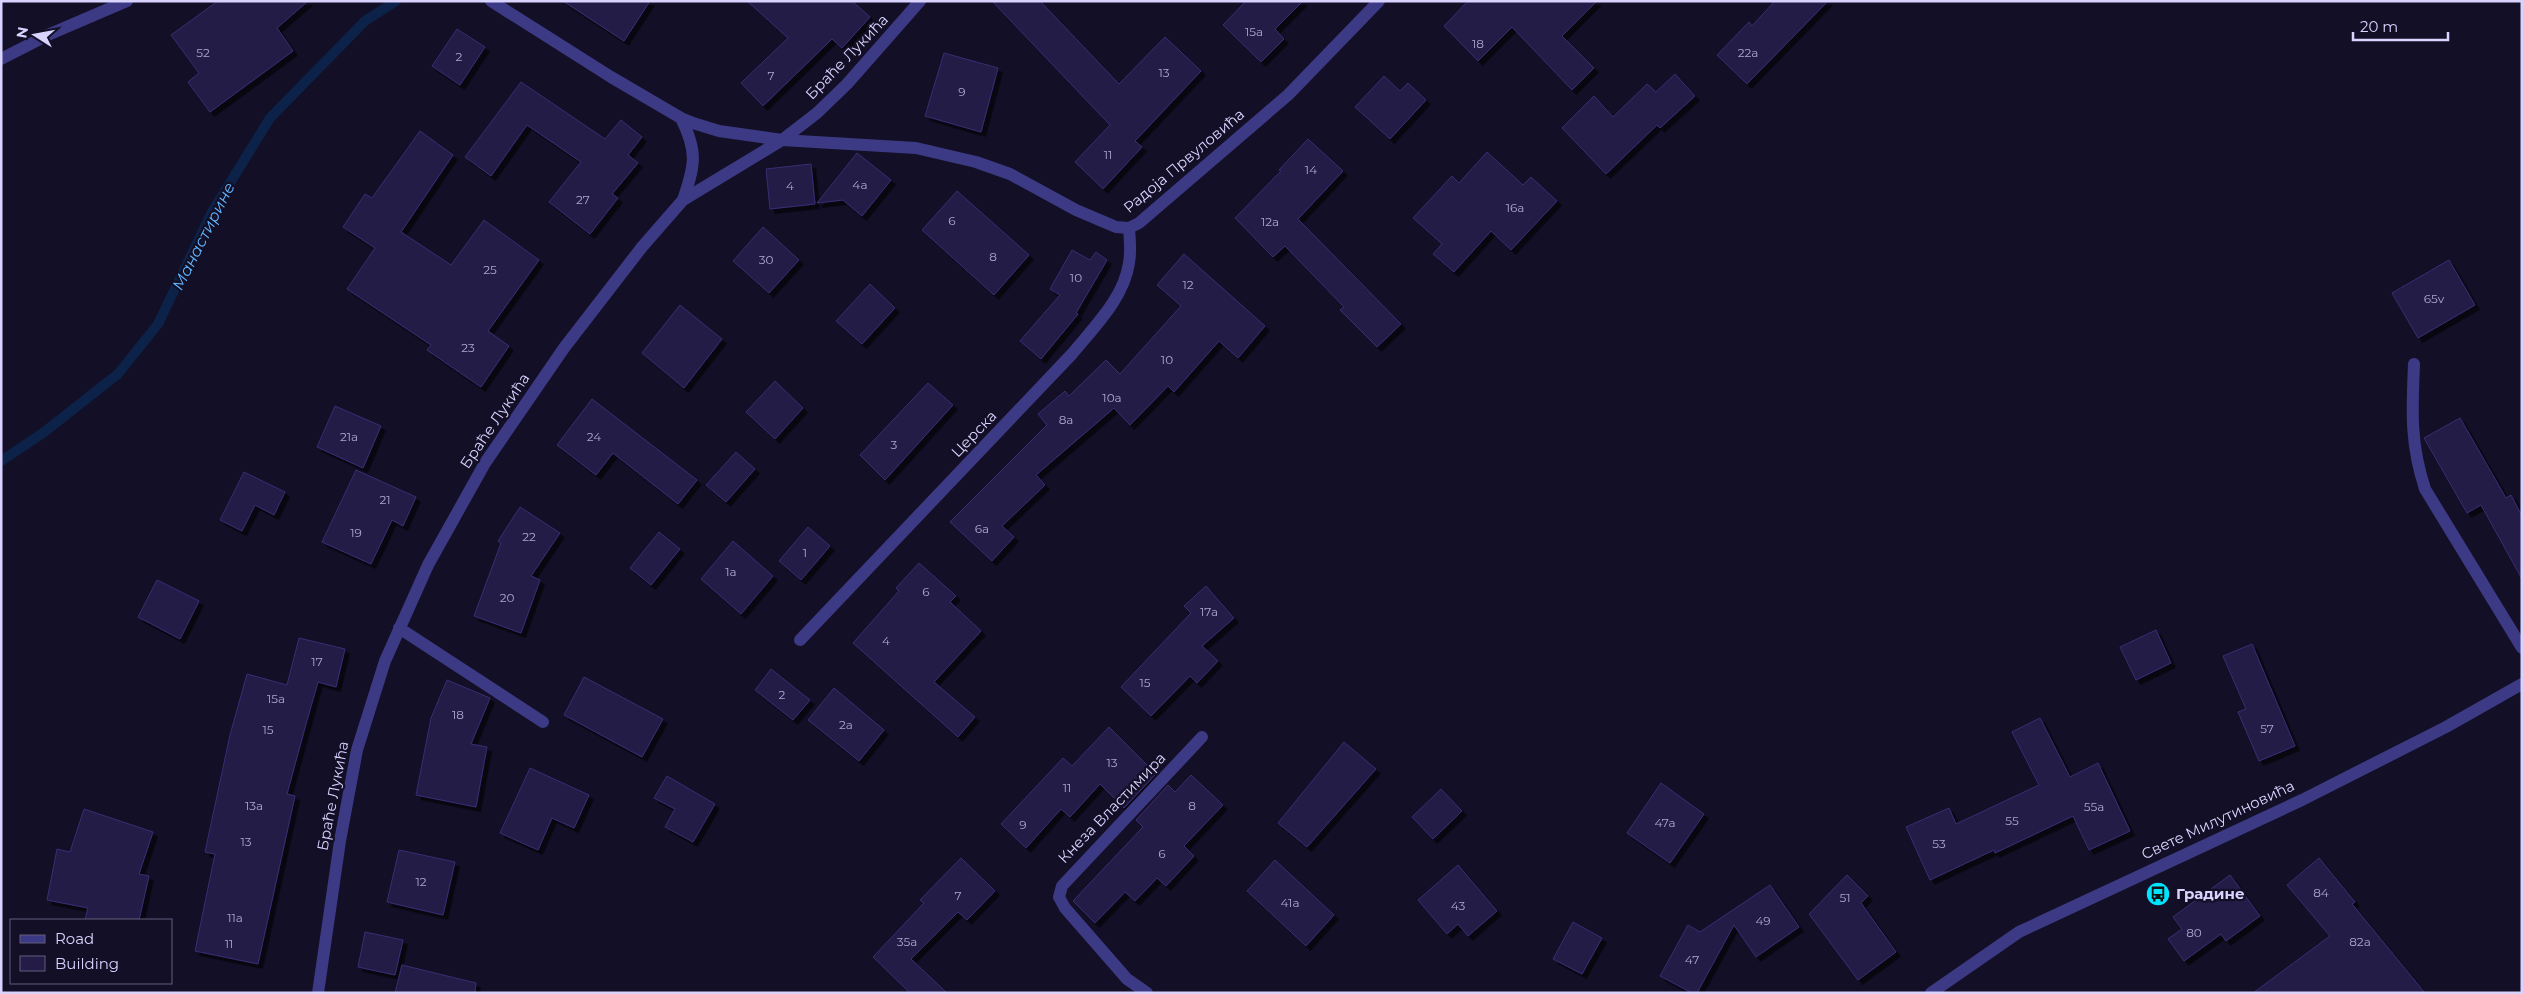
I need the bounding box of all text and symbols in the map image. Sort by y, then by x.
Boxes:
north arrow [10,10,60,60]
street label: Браће Лукића [801,10,892,103]
scale bar [2353,10,2448,42]
text: 20 m [2360,17,2398,36]
house number: 15a [1245,24,1263,39]
text: N [12,25,32,40]
house number: 18 [1472,36,1484,51]
house number: 52 [196,45,210,60]
house number: 22a [1738,45,1758,60]
house number: 2 [456,49,463,64]
house number: 13 [1158,65,1170,80]
house number: 7 [767,68,775,83]
house number: 9 [958,84,966,99]
street label: Радоја Првуловића [1119,104,1248,217]
house number: 11 [1104,147,1112,162]
house number: 14 [1305,162,1317,177]
house number: 4a [852,177,868,192]
house number: 4 [786,178,794,193]
water label: Манастирине [168,179,239,293]
house number: 27 [576,192,590,207]
house number: 16a [1506,200,1524,215]
house number: 6 [948,213,956,228]
house number: 12a [1261,214,1279,229]
house number: 8 [989,249,997,264]
house number: 30 [759,252,773,267]
house number: 25 [483,262,497,277]
house number: 10 [1070,270,1082,285]
house number: 12 [1182,277,1194,292]
house number: 65v [2424,291,2445,306]
house number: 23 [461,340,475,355]
house number: 10 [1161,352,1173,367]
street label: Браће Лукића [456,369,534,472]
house number: 10a [1102,390,1122,405]
street label: Церска [947,406,1000,461]
house number: 8a [1059,412,1073,427]
house number: 21a [340,429,358,444]
house number: 24 [587,429,601,444]
house number: 3 [891,437,898,452]
house number: 21 [379,492,391,507]
house number: 6a [975,521,989,536]
house number: 19 [350,525,362,540]
house number: 22 [522,529,536,544]
house number: 1 [803,545,807,560]
house number: 1a [725,564,737,579]
house number: 6 [922,584,930,599]
house number: 20 [500,590,514,605]
house number: 17a [1200,604,1218,619]
house number: 4 [882,633,890,648]
house number: 17 [311,654,323,669]
house number: 15 [1139,675,1151,690]
house number: 2 [779,687,786,702]
house number: 15a [267,691,285,706]
house number: 18 [452,707,464,722]
house number: 2a [839,717,853,732]
house number: 57 [2260,721,2274,736]
house number: 15 [262,722,274,737]
street label: Браће Лукића [313,740,352,852]
street label: Кнеза Властимира [1054,748,1169,867]
house number: 13 [1106,755,1118,770]
street label: Свете Милутиновића [2138,776,2297,863]
house number: 11 [1063,780,1071,795]
house number: 13a [245,798,263,813]
house number: 8 [1188,798,1196,813]
house number: 55a [2084,799,2104,814]
house number: 55 [2005,813,2019,828]
house number: 47a [1654,815,1676,830]
house number: 9 [1019,817,1027,832]
house number: 13 [240,834,252,849]
house number: 53 [1932,836,1946,851]
house number: 6 [1158,846,1166,861]
house number: 12 [415,874,427,889]
bus stop icon: Градине [2145,881,2171,907]
place label: Градине [2176,884,2245,903]
house number: 84 [2313,885,2329,900]
house number: 7 [954,888,962,903]
house number: 51 [1839,890,1851,905]
house number: 41a [1280,895,1300,910]
house number: 43 [1451,898,1465,913]
house number: 11a [227,910,243,925]
house number: 49 [1755,913,1771,928]
legend [10,919,172,984]
house number: 80 [2186,925,2202,940]
text: Road [55,929,94,948]
house number: 35a [897,934,917,949]
house number: 82a [2349,934,2371,949]
house number: 11 [225,936,233,951]
house number: 47 [1685,952,1699,967]
text: Building [55,954,119,973]

